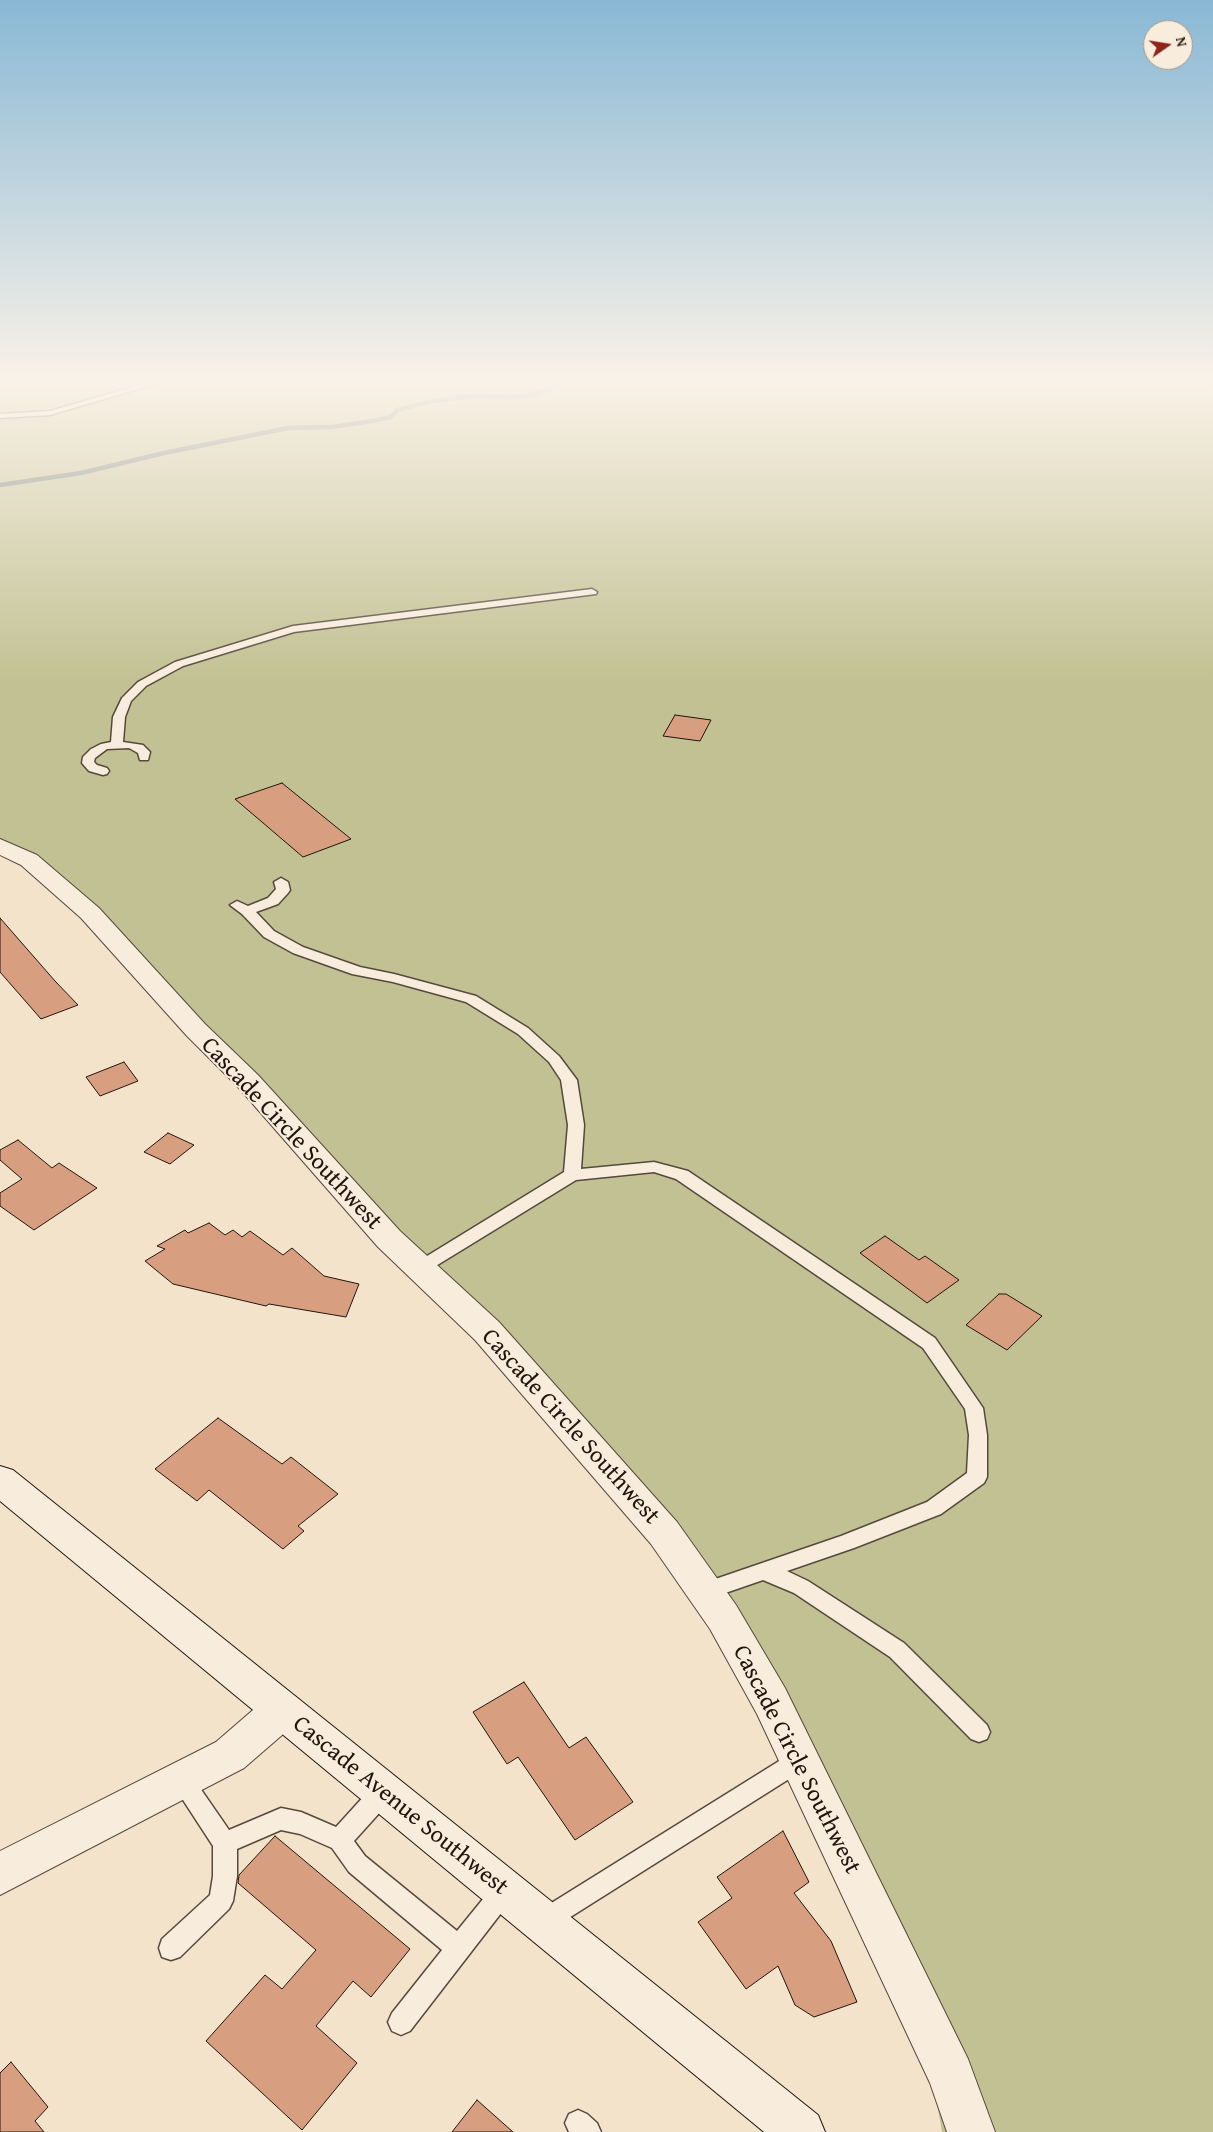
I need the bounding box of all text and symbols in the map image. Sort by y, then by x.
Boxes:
north arrow [1143,20,1193,70]
text: N [1171,35,1192,49]
street label: Cascade Circle Southwest [194,1032,388,1236]
street label: Cascade Circle Southwest [475,1323,665,1531]
street label: Cascade Circle Southwest [726,1641,866,1879]
street label: Cascade Avenue Southwest [286,1710,514,1902]

